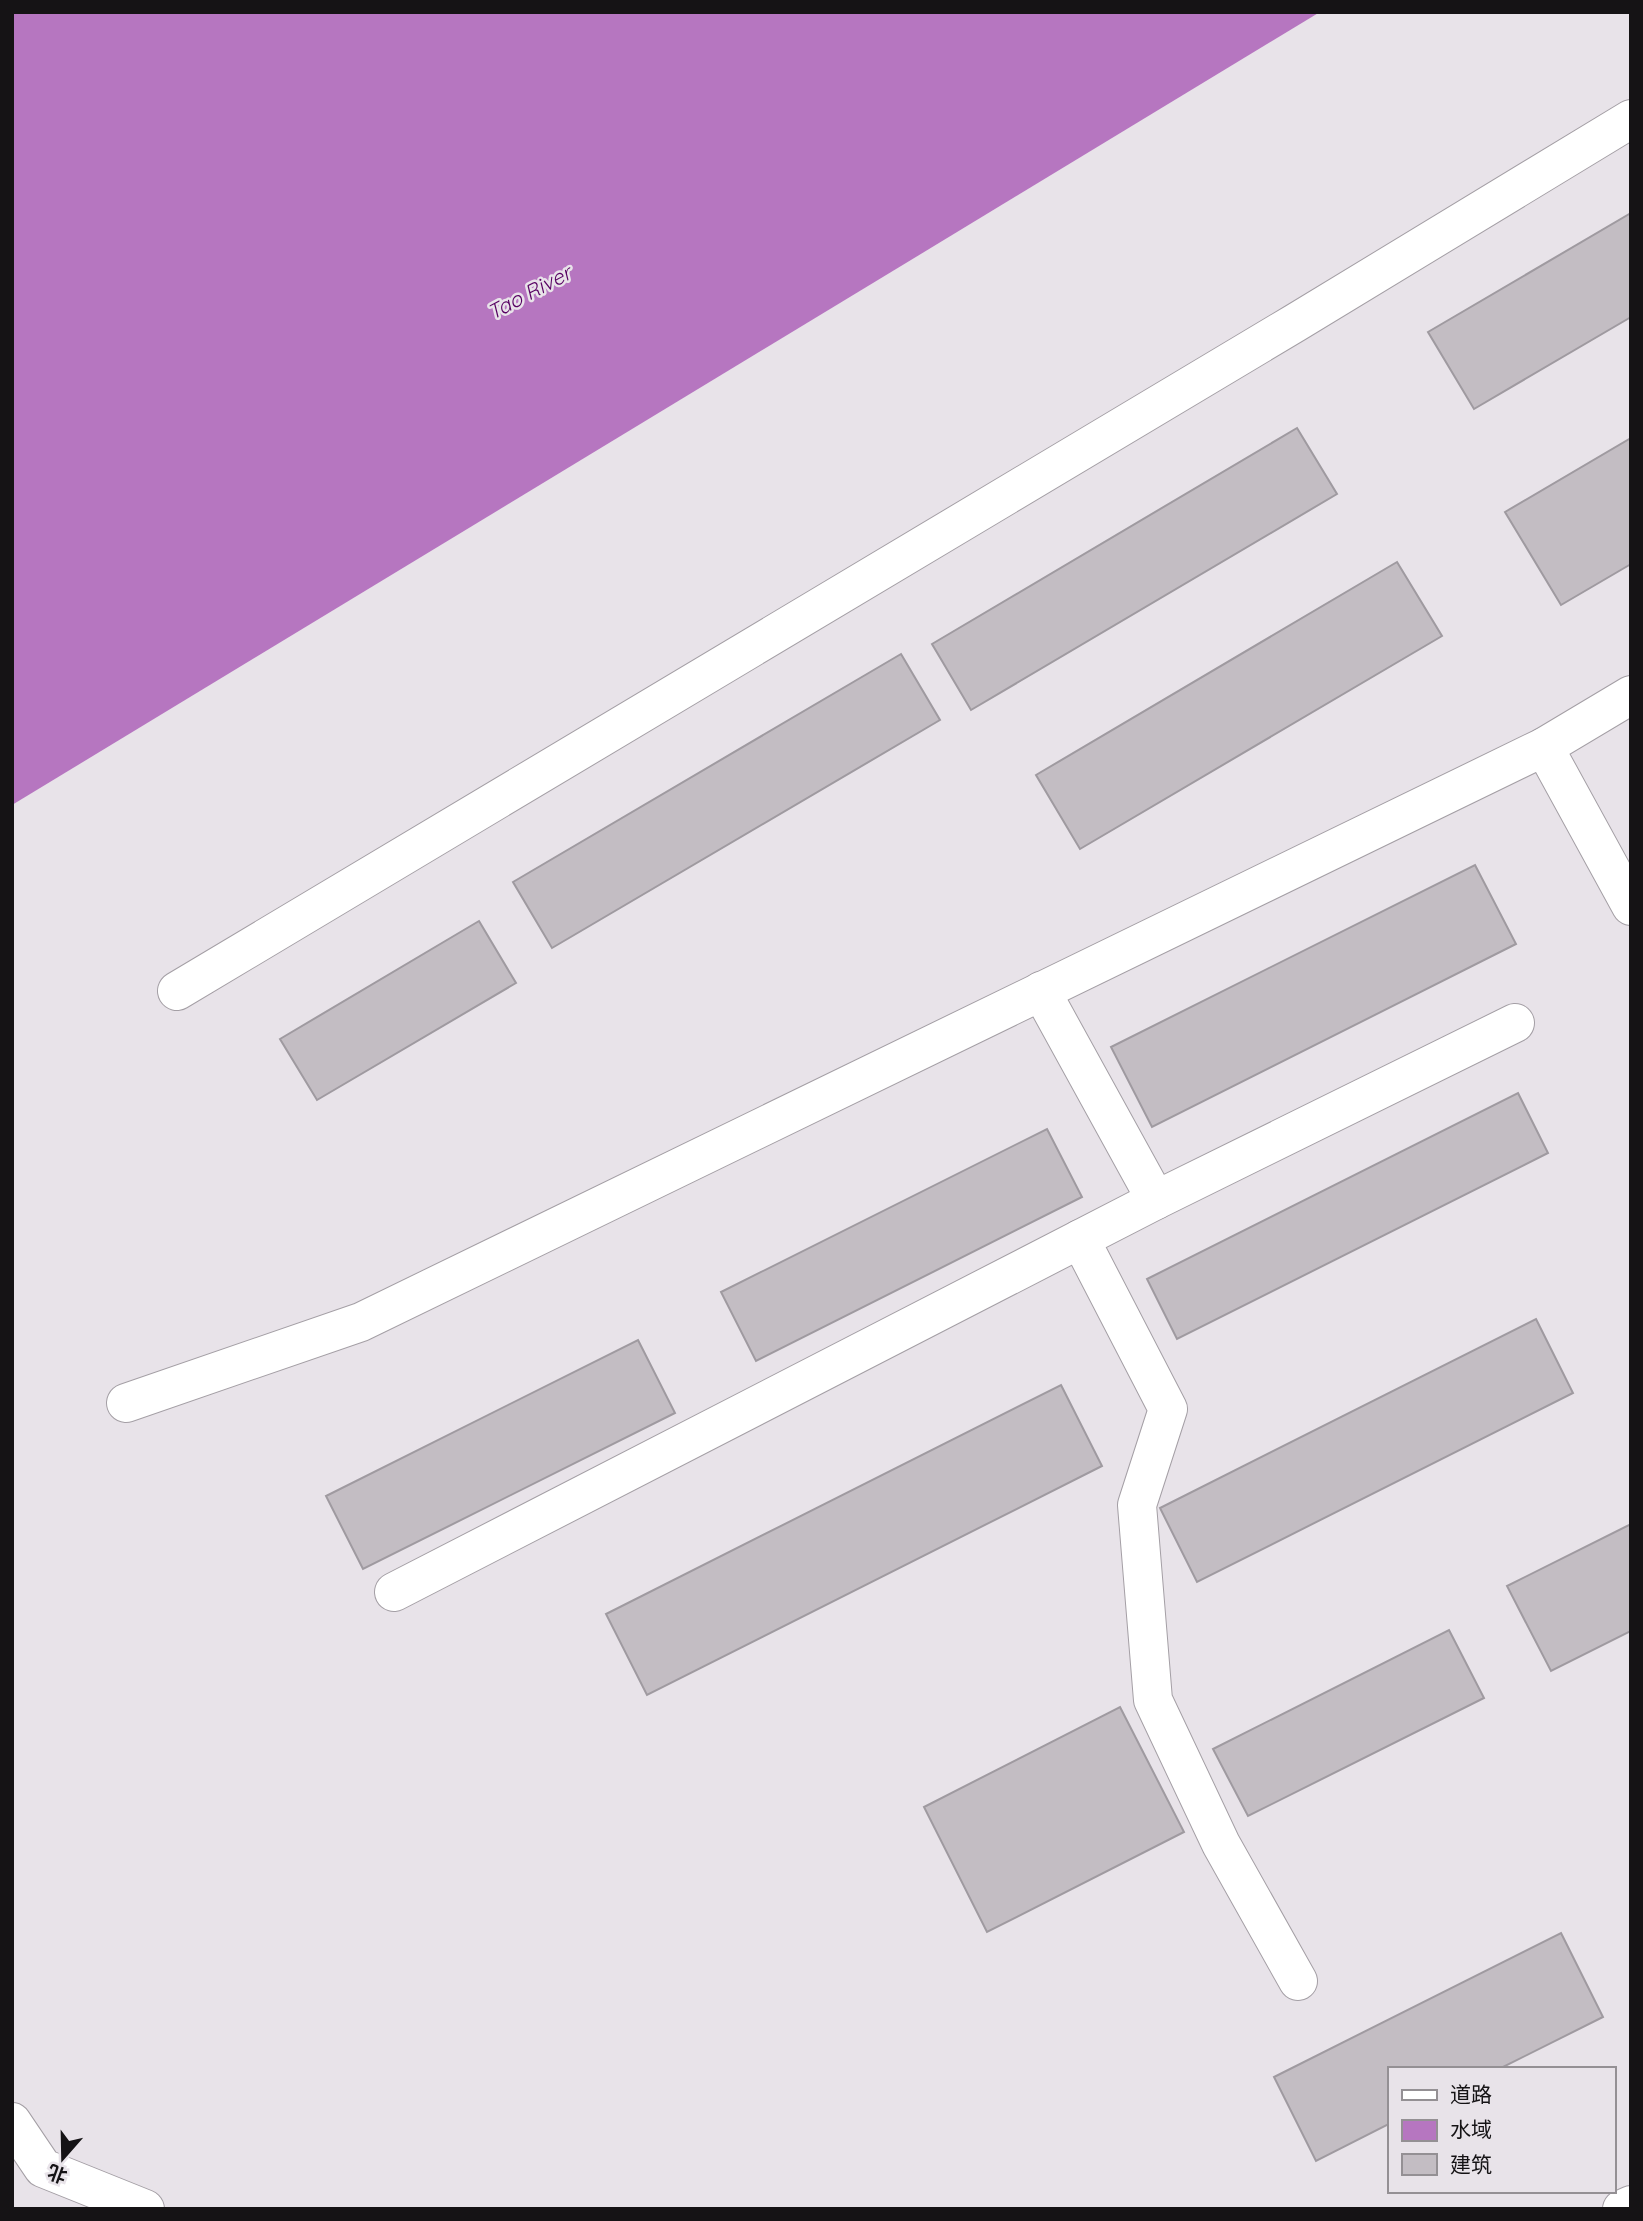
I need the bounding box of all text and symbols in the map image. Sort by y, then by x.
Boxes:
water label: Tao River [483,258,578,325]
legend [1388,2067,1615,2193]
text: 道路 [1450,2081,1492,2107]
text: 水域 [1450,2116,1492,2142]
north arrow [28,2123,98,2193]
text: 建筑 [1450,2151,1492,2177]
text: 北 [44,2159,70,2189]

